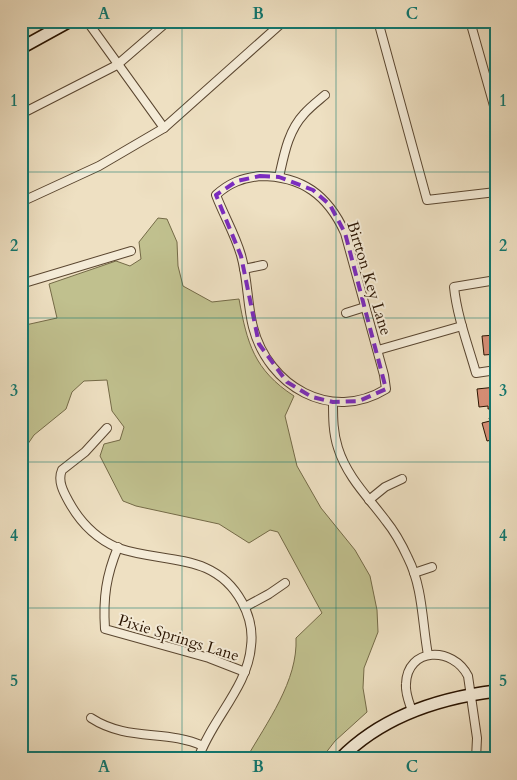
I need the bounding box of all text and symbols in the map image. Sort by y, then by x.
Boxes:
text: A [98,3,110,25]
text: B [252,3,264,25]
text: C [406,3,418,25]
text: 1 [10,90,18,112]
text: 1 [499,90,507,112]
street label: Birtton Key Lane [341,219,397,338]
text: 2 [10,235,18,257]
text: 2 [499,235,507,257]
text: 3 [10,380,18,402]
text: 3 [499,380,507,402]
text: 4 [10,525,18,547]
text: 4 [499,525,507,547]
street label: Pixie Springs Lane [115,609,242,667]
text: 5 [10,670,18,692]
text: 5 [499,670,507,692]
text: A [98,756,110,778]
text: B [252,756,264,778]
text: C [406,756,418,778]

